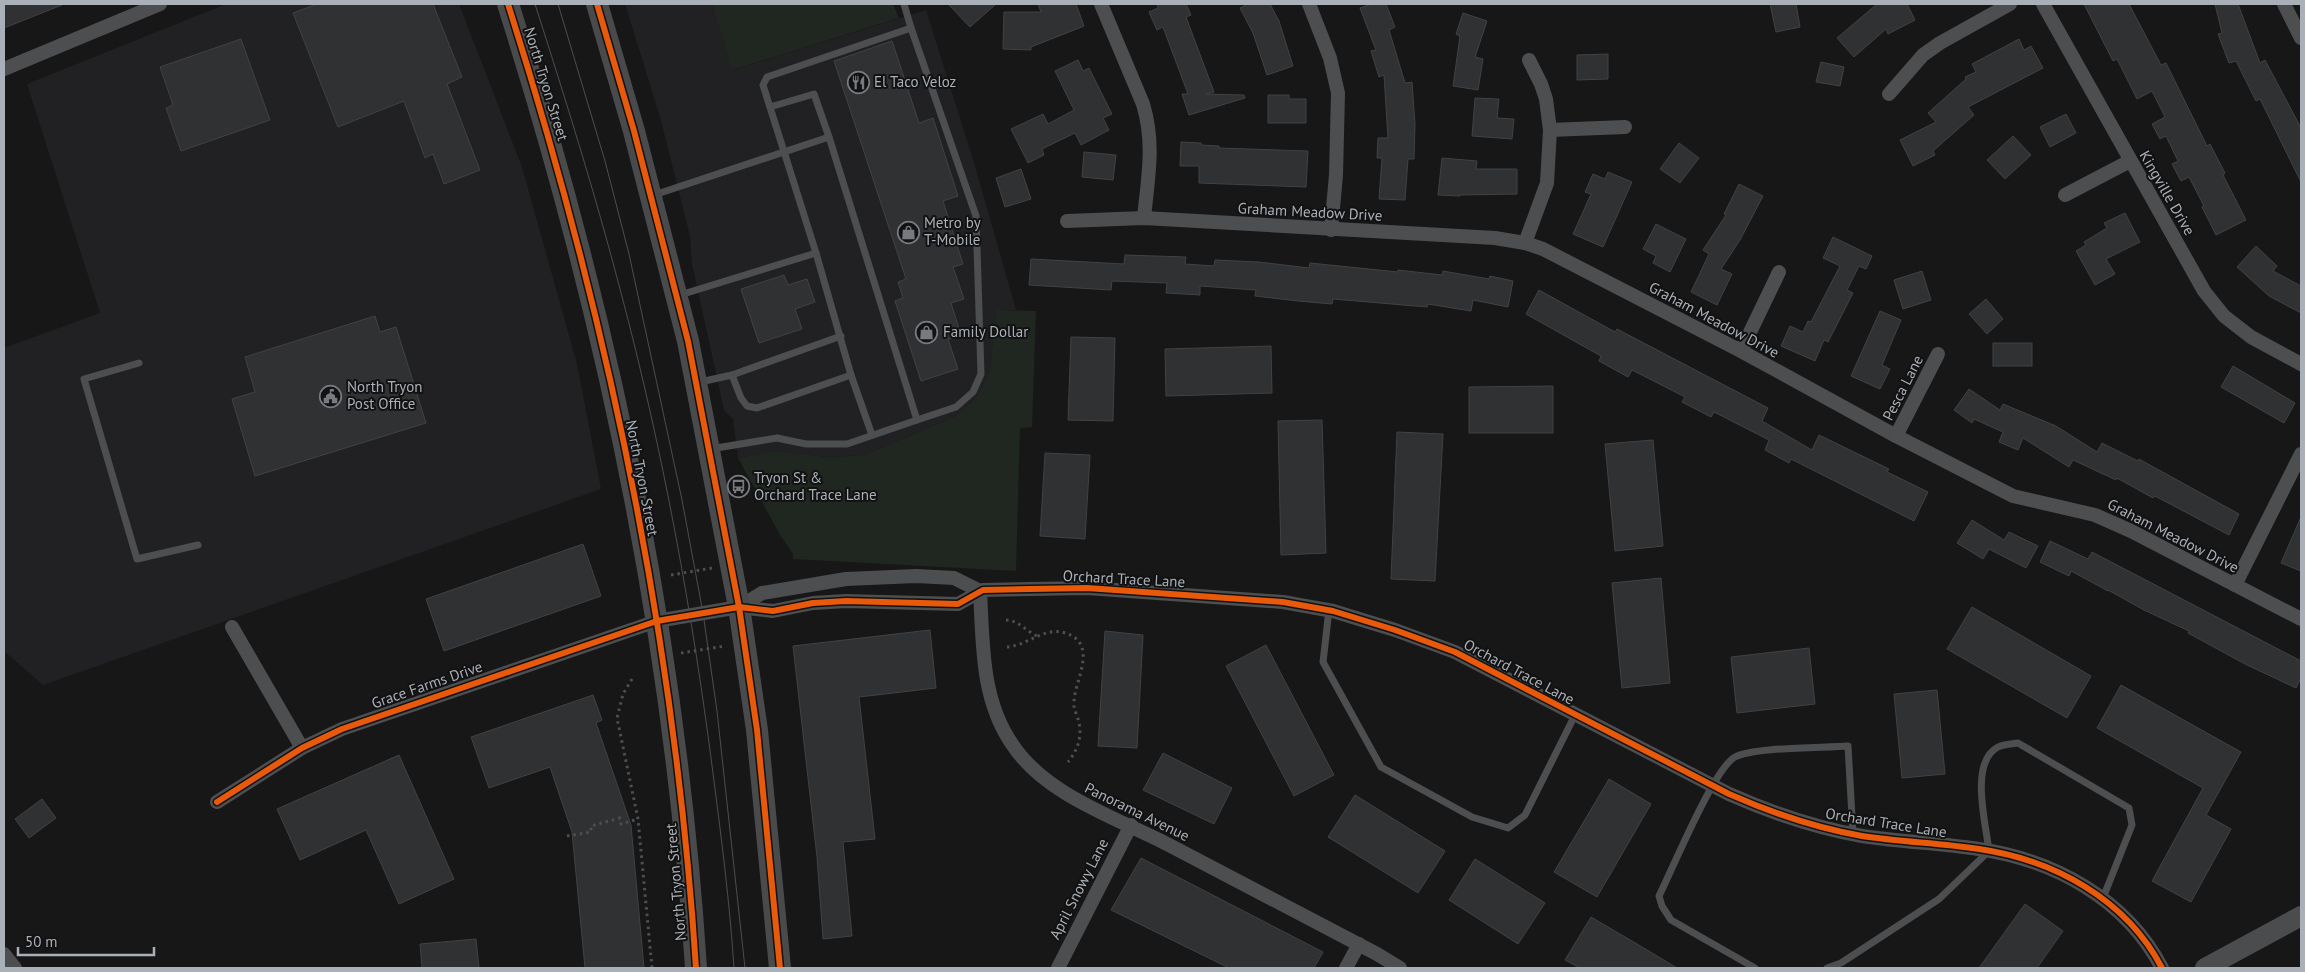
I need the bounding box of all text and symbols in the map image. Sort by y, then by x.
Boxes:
street label: North Tryon Street [520,25,573,143]
restaurant icon: El Taco Veloz [846,70,870,94]
place label: El Taco Veloz [874,72,956,91]
street label: Kingville Drive [2136,147,2199,239]
street label: Graham Meadow Drive [1237,198,1383,225]
place label: Metro by T-Mobile [924,213,981,249]
shop icon: Metro by T-Mobile [896,220,920,244]
street label: Graham Meadow Drive [1646,277,1783,362]
shop icon: Family Dollar [915,320,939,344]
place label: Family Dollar [943,322,1028,341]
street label: Pesca Lane [1878,352,1927,424]
place label: North Tryon Post Office [347,377,422,413]
public building icon: North Tryon Post Office [319,384,343,408]
street label: North Tryon Street [622,418,663,538]
place label: Tryon St & Orchard Trace Lane [754,468,877,504]
bus stop icon: Tryon St & Orchard Trace Lane [726,475,750,499]
street label: Graham Meadow Drive [2104,494,2242,577]
street label: Orchard Trace Lane [1062,566,1186,591]
street label: Orchard Trace Lane [1461,634,1578,709]
street label: Grace Farms Drive [369,657,485,712]
street label: Panorama Avenue [1082,778,1193,845]
street label: Orchard Trace Lane [1824,804,1948,841]
street label: North Tryon Street [661,823,690,942]
street label: April Snowy Lane [1045,835,1112,942]
scale bar [18,924,154,956]
text: 50 m [25,932,58,951]

